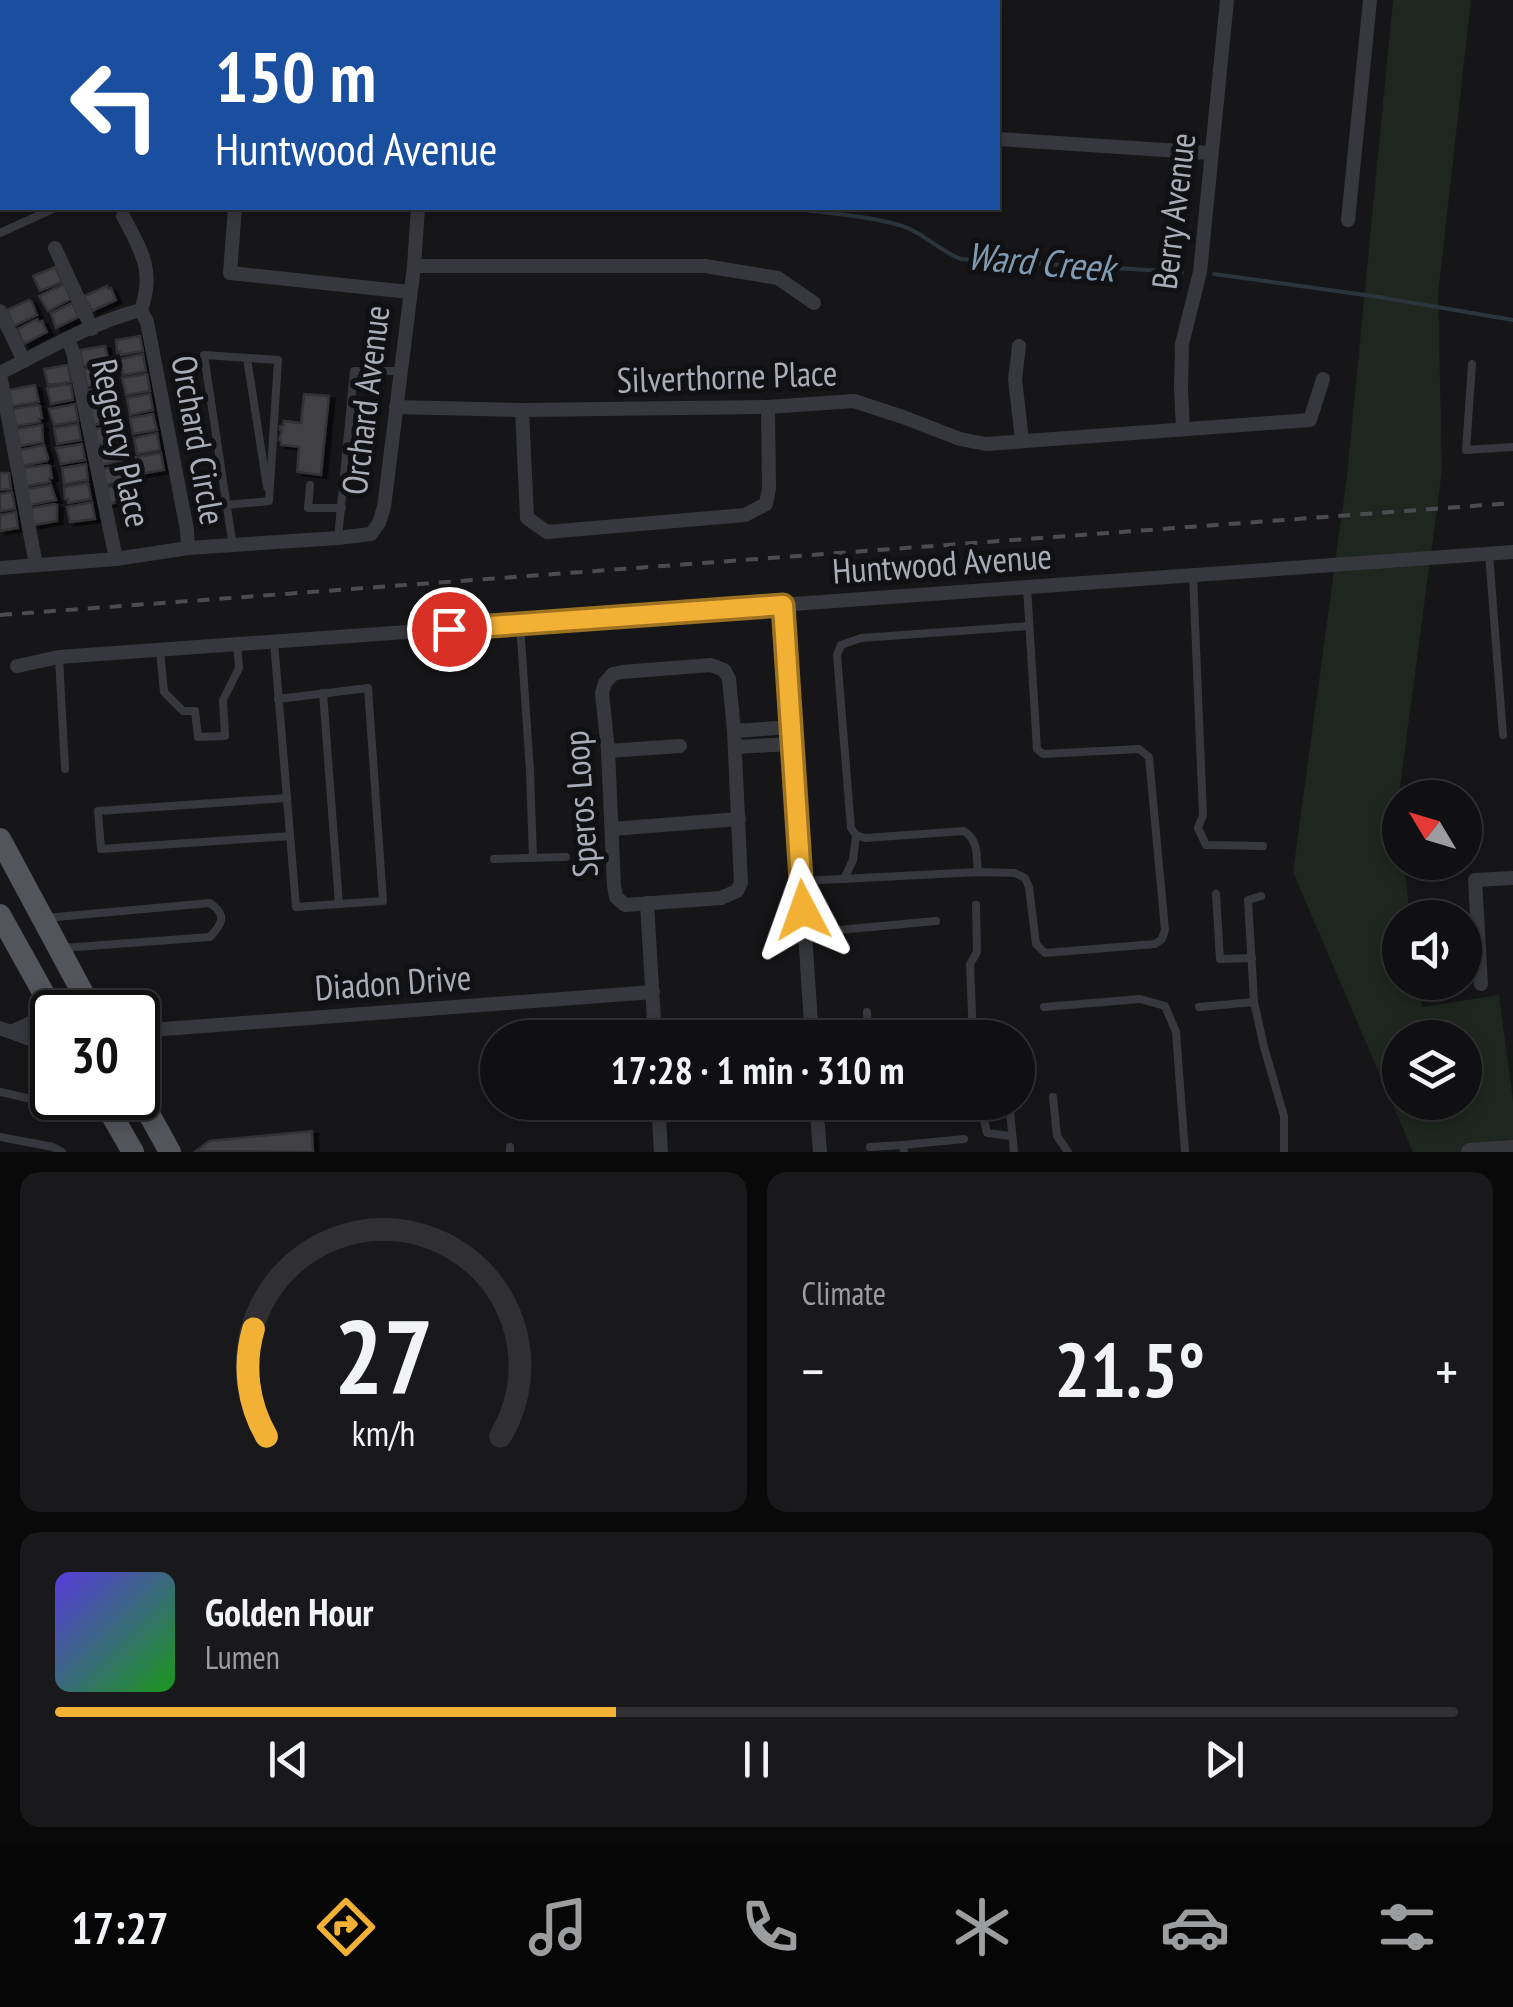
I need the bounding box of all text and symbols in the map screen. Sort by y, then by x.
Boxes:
text: 150 m [215,31,376,121]
icon: left [50,40,180,170]
text: Huntwood Avenue [215,119,497,177]
street label: Berry Avenue [1141,130,1205,292]
water label: Ward Creek [965,230,1121,292]
street label: Orchard Avenue [331,303,399,497]
street label: Silverthorne Place [616,349,838,403]
street label: Orchard Circle [161,352,237,528]
street label: Regency Place [82,355,162,531]
street label: Huntwood Avenue [831,532,1053,594]
pin [407,587,492,672]
icon: arrive [422,602,477,657]
street label: Speros Loop [552,729,608,879]
north arrow [1382,780,1482,880]
map controls [1382,780,1482,1120]
position arrow [751,858,855,962]
button: sound [1382,900,1482,1000]
street label: Diadon Drive [313,954,473,1010]
speed limit sign: 30 [30,990,160,1120]
button: layers [1382,1020,1482,1120]
text: 17:28 · 1 min · 310 m [611,1045,904,1094]
text: Climate [802,1272,886,1314]
text: 27 [334,1288,433,1423]
text: 21.5° [1054,1321,1205,1418]
text: − [802,1335,824,1406]
text: + [1435,1335,1458,1406]
text: km/h [352,1410,415,1456]
text: Golden Hour [205,1587,374,1636]
text: Lumen [205,1636,280,1678]
icon: previous [261,1732,316,1787]
icon: pause [729,1732,784,1787]
icon: next [1197,1732,1252,1787]
icon: directions [311,1892,381,1962]
icon: music [523,1892,593,1962]
icon: phone [735,1892,805,1962]
icon: climate [947,1892,1017,1962]
icon: car [1160,1892,1230,1962]
icon: filters [1372,1892,1442,1962]
text: 17:27 [71,1898,168,1956]

